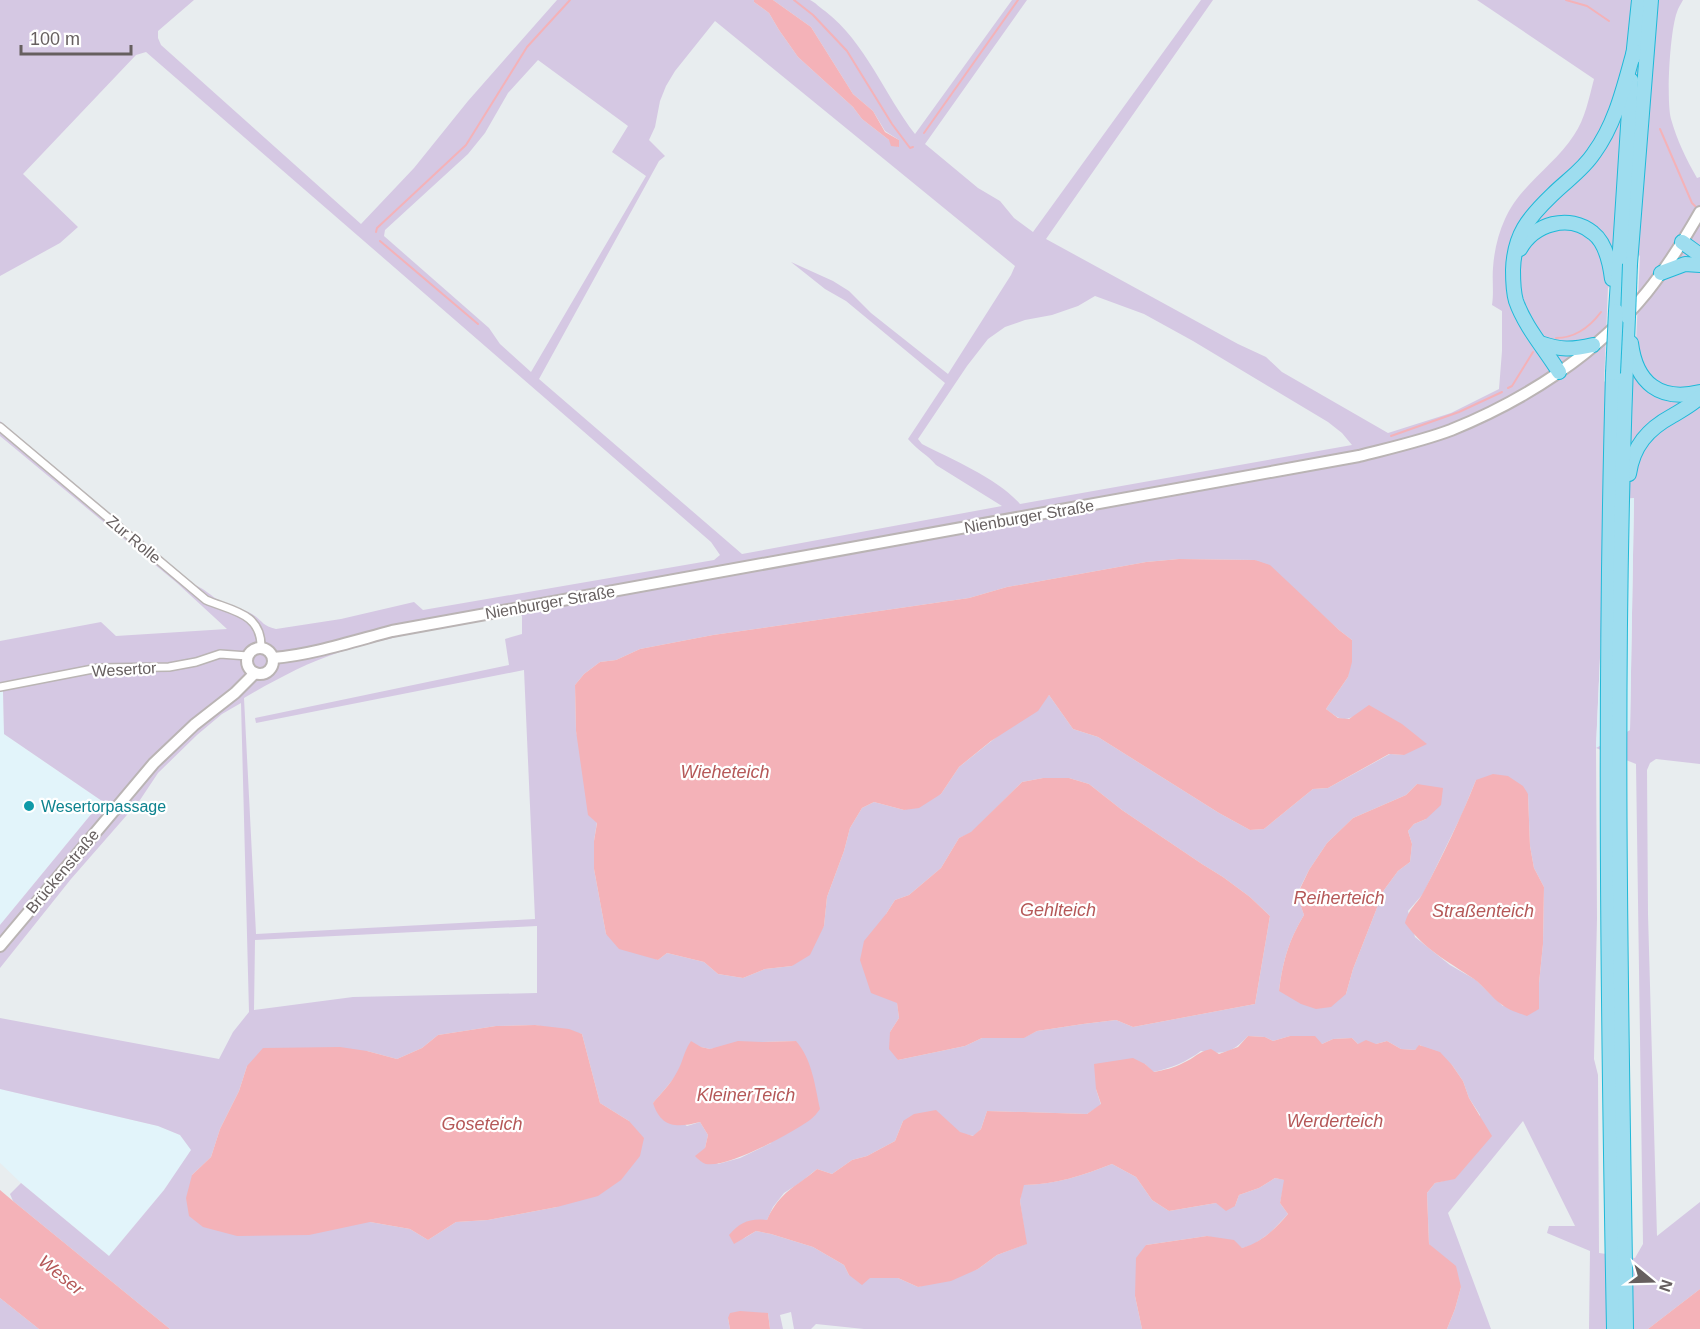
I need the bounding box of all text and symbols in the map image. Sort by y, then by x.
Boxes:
scale bar [21,18,130,56]
text: 100 m [30,29,80,49]
street label: Nienburger Straße [963,497,1095,536]
street label: Zur Rolle [103,512,164,567]
street label: Nienburger Straße [484,583,616,622]
street label: Wesertor [91,659,157,680]
water label: Wieheteich [681,762,769,782]
place label: Wesertorpassage [41,798,166,815]
marker: Wesertorpassage [22,799,36,813]
street label: Brückenstraße [22,826,102,917]
water label: Reiherteich [1293,888,1385,908]
water label: Gehlteich [1020,900,1096,920]
water label: Straßenteich [1432,901,1534,921]
water label: KleinerTeich [697,1085,795,1105]
water label: Werderteich [1287,1111,1383,1131]
water label: Goseteich [441,1114,523,1134]
water label: Weser [35,1251,88,1300]
north arrow [1622,1251,1682,1311]
text: N [1656,1277,1676,1294]

